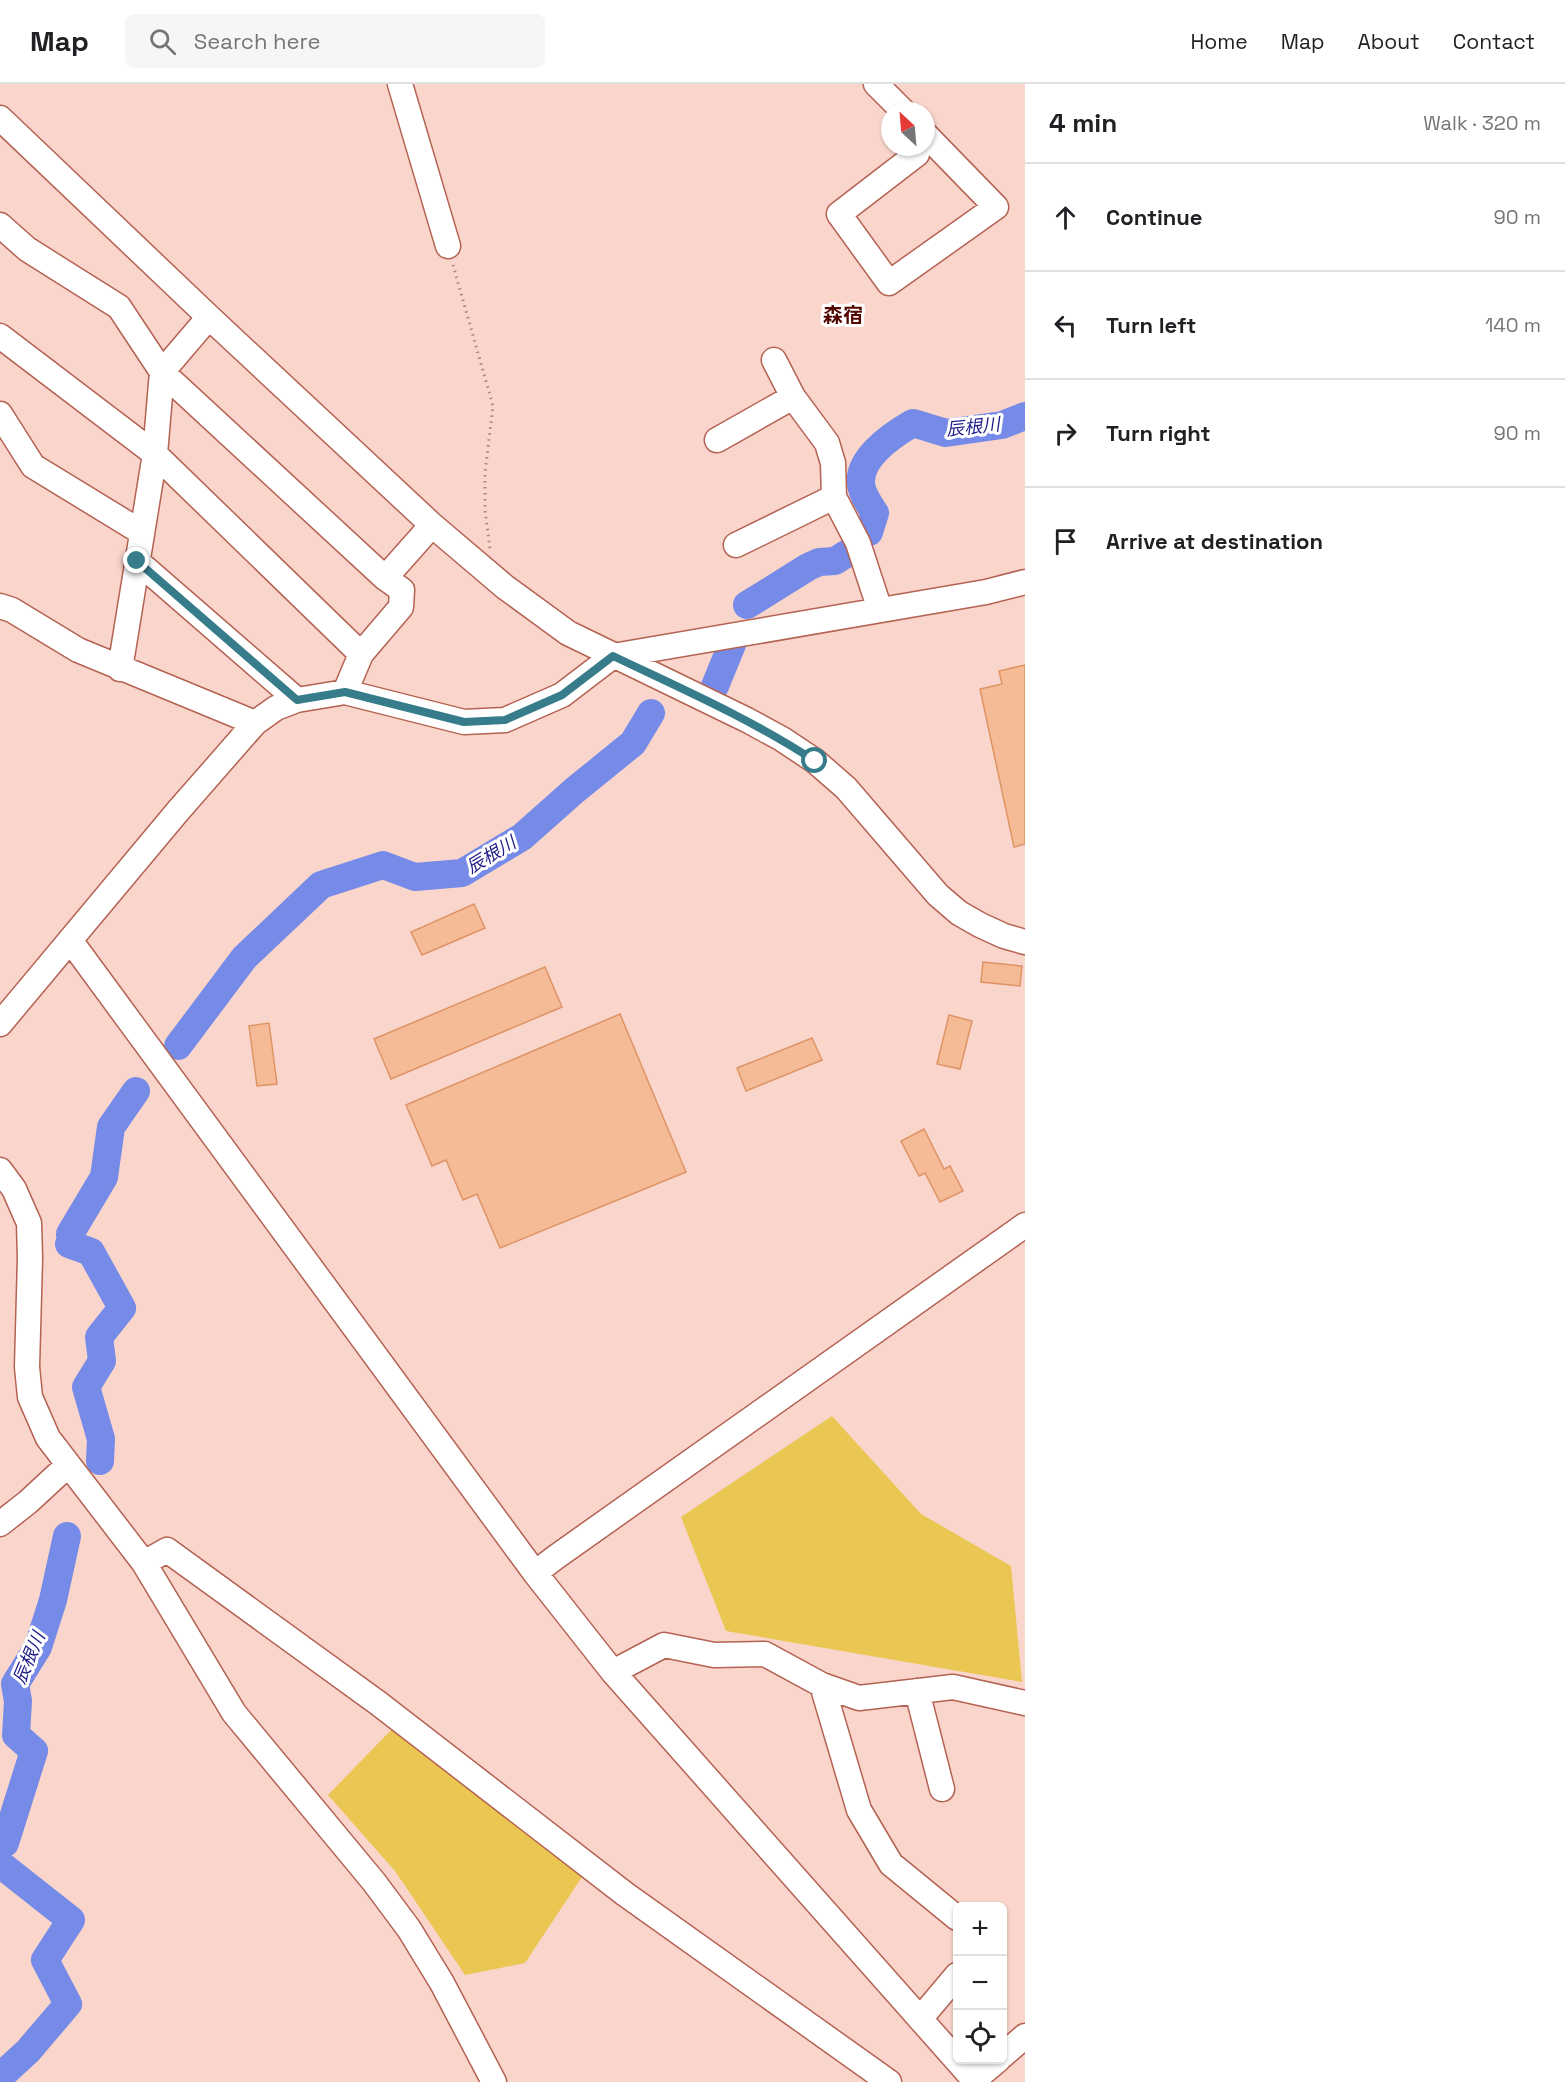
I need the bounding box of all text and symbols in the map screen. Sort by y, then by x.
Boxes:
search box [125,14,545,68]
text: Map [30,23,89,59]
icon: search [146,25,179,58]
text: Search here [194,27,321,55]
text: Home [1190,28,1248,55]
text: Map [1281,28,1325,55]
text: About [1358,28,1420,55]
text: Contact [1453,28,1535,55]
north arrow [881,102,935,156]
text: 4 min [1049,106,1117,140]
text: Walk · 320 m [1423,110,1541,136]
icon: ahead [1049,201,1082,234]
text: Continue [1106,203,1202,231]
text: 90 m [1494,204,1541,230]
district label: 森宿 [823,302,863,328]
icon: left [1049,309,1082,342]
text: Turn left [1106,311,1196,339]
text: 140 m [1485,312,1541,338]
water label: 辰根川 [945,412,1003,441]
icon: right [1049,417,1082,450]
text: Turn right [1106,419,1211,447]
text: 90 m [1494,420,1541,446]
icon: arrive [1049,525,1082,558]
text: Arrive at destination [1106,527,1323,555]
route end [123,547,149,573]
route start [801,747,827,773]
water label: 辰根川 [462,830,522,878]
water label: 辰根川 [7,1627,50,1687]
map controls [953,1902,1007,2064]
button: + [953,1902,1007,1956]
button: − [953,1956,1007,2010]
button: locate [953,2010,1007,2064]

